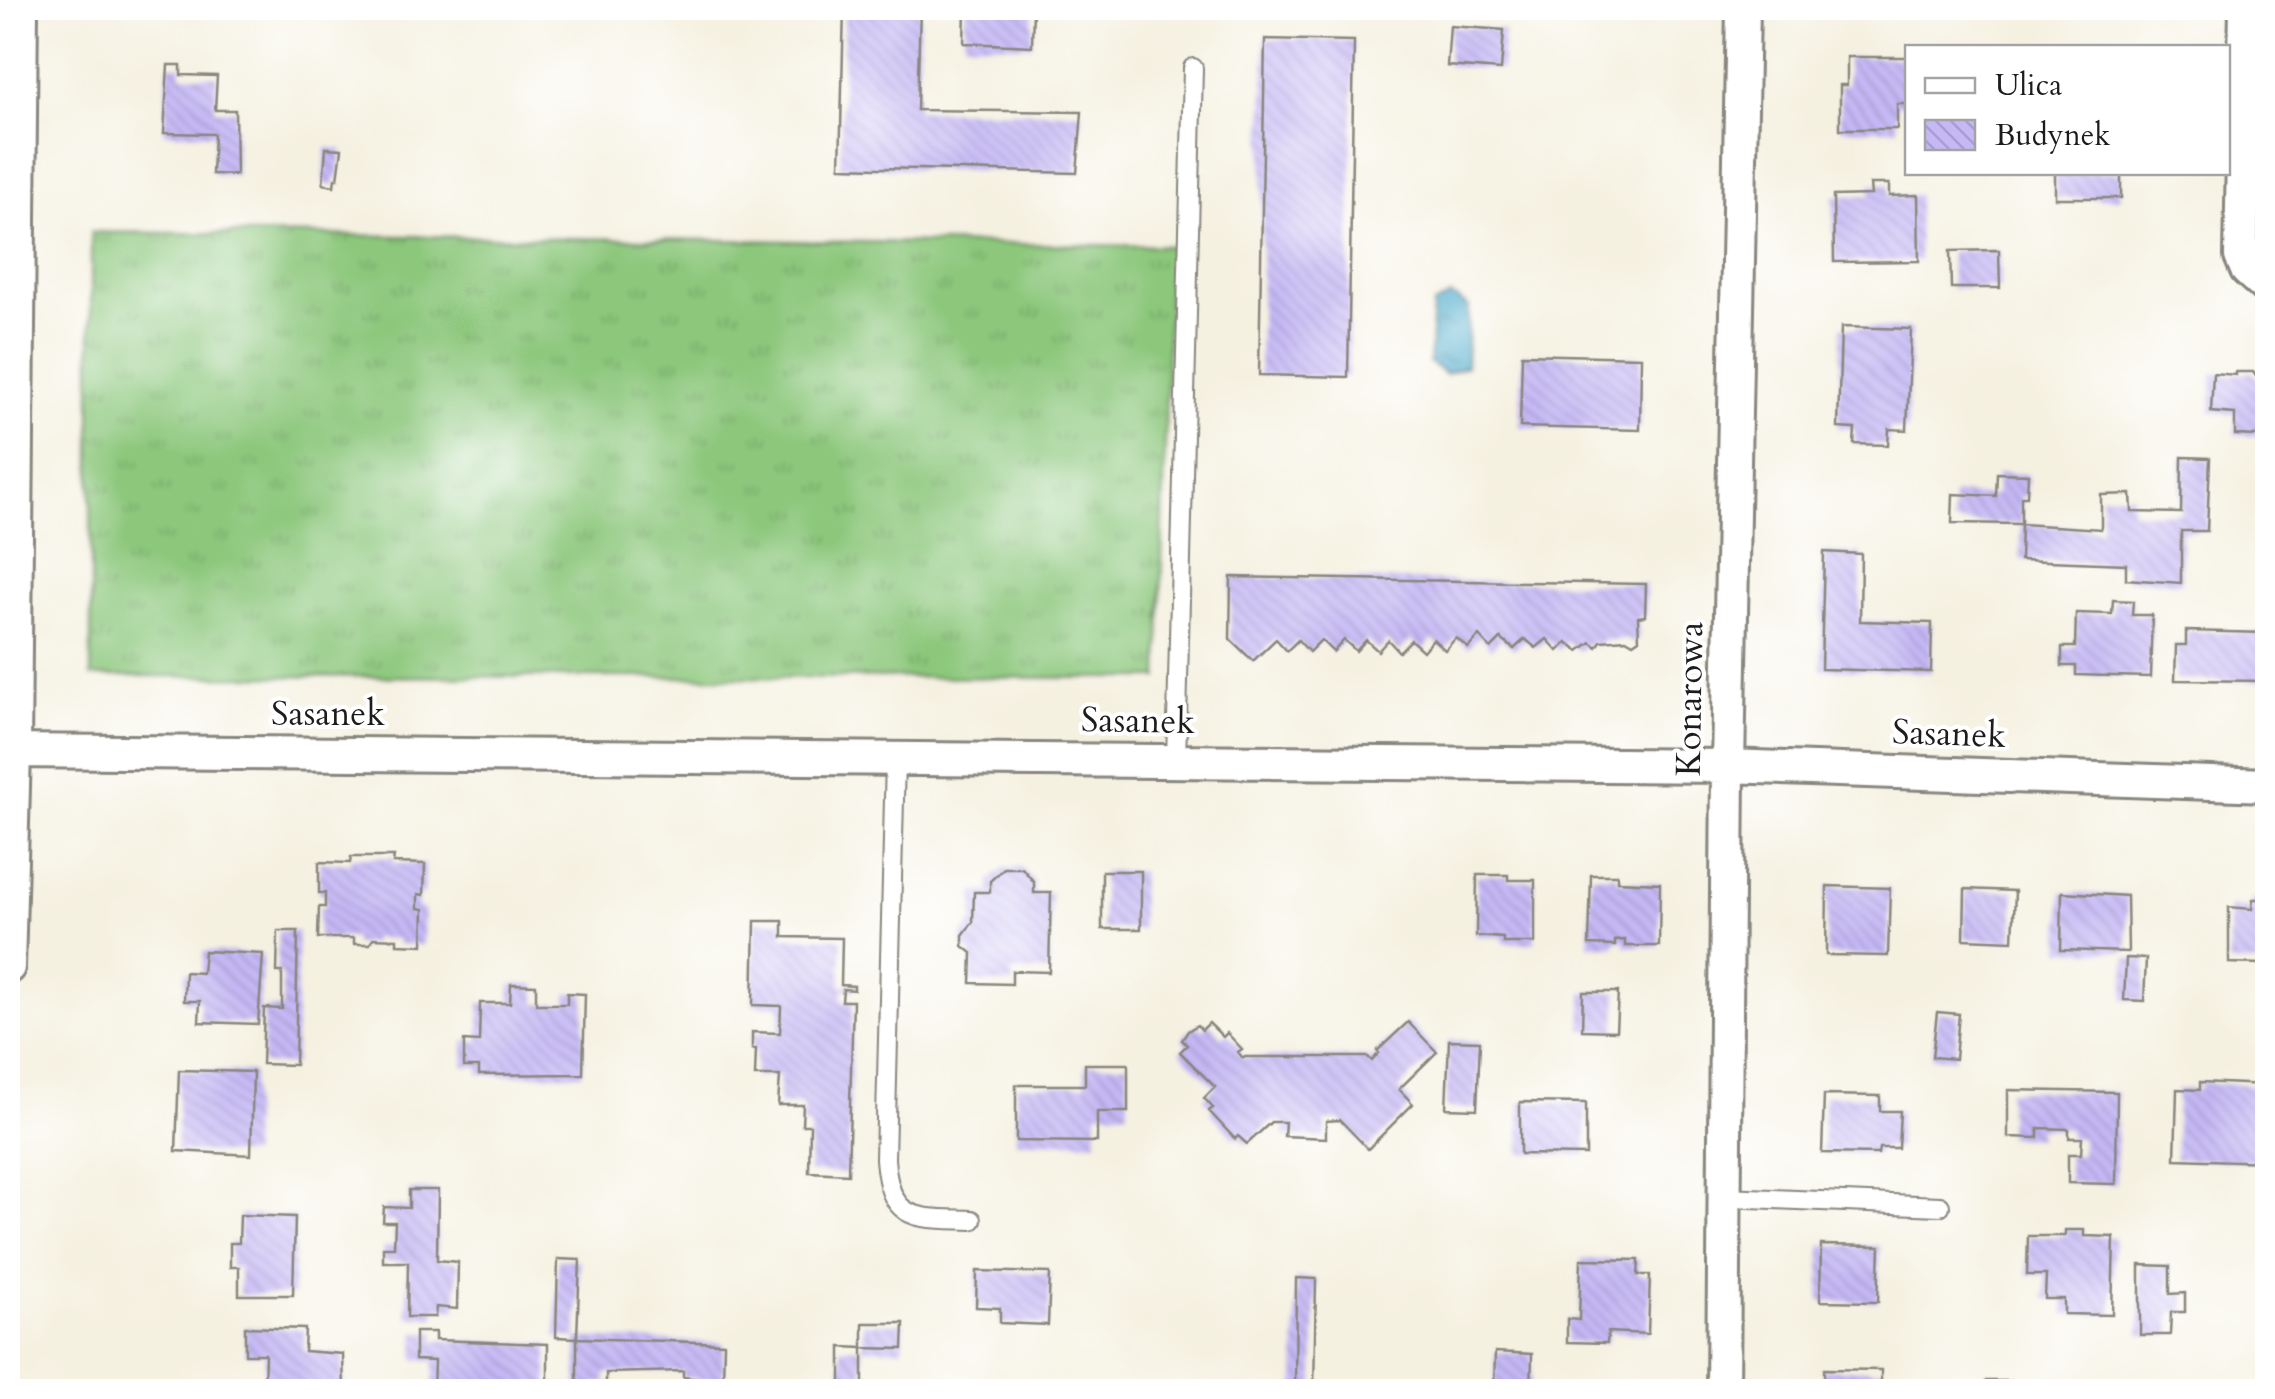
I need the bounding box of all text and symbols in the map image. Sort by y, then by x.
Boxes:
legend [1905,45,2230,175]
text: Ulica [1995,65,2062,106]
text: Budynek [1995,115,2110,156]
street label: Konarowa [1665,621,1715,777]
street label: Sasanek [271,690,385,738]
street label: Sasanek [1081,696,1196,746]
street label: Sasanek [1891,708,2007,760]

